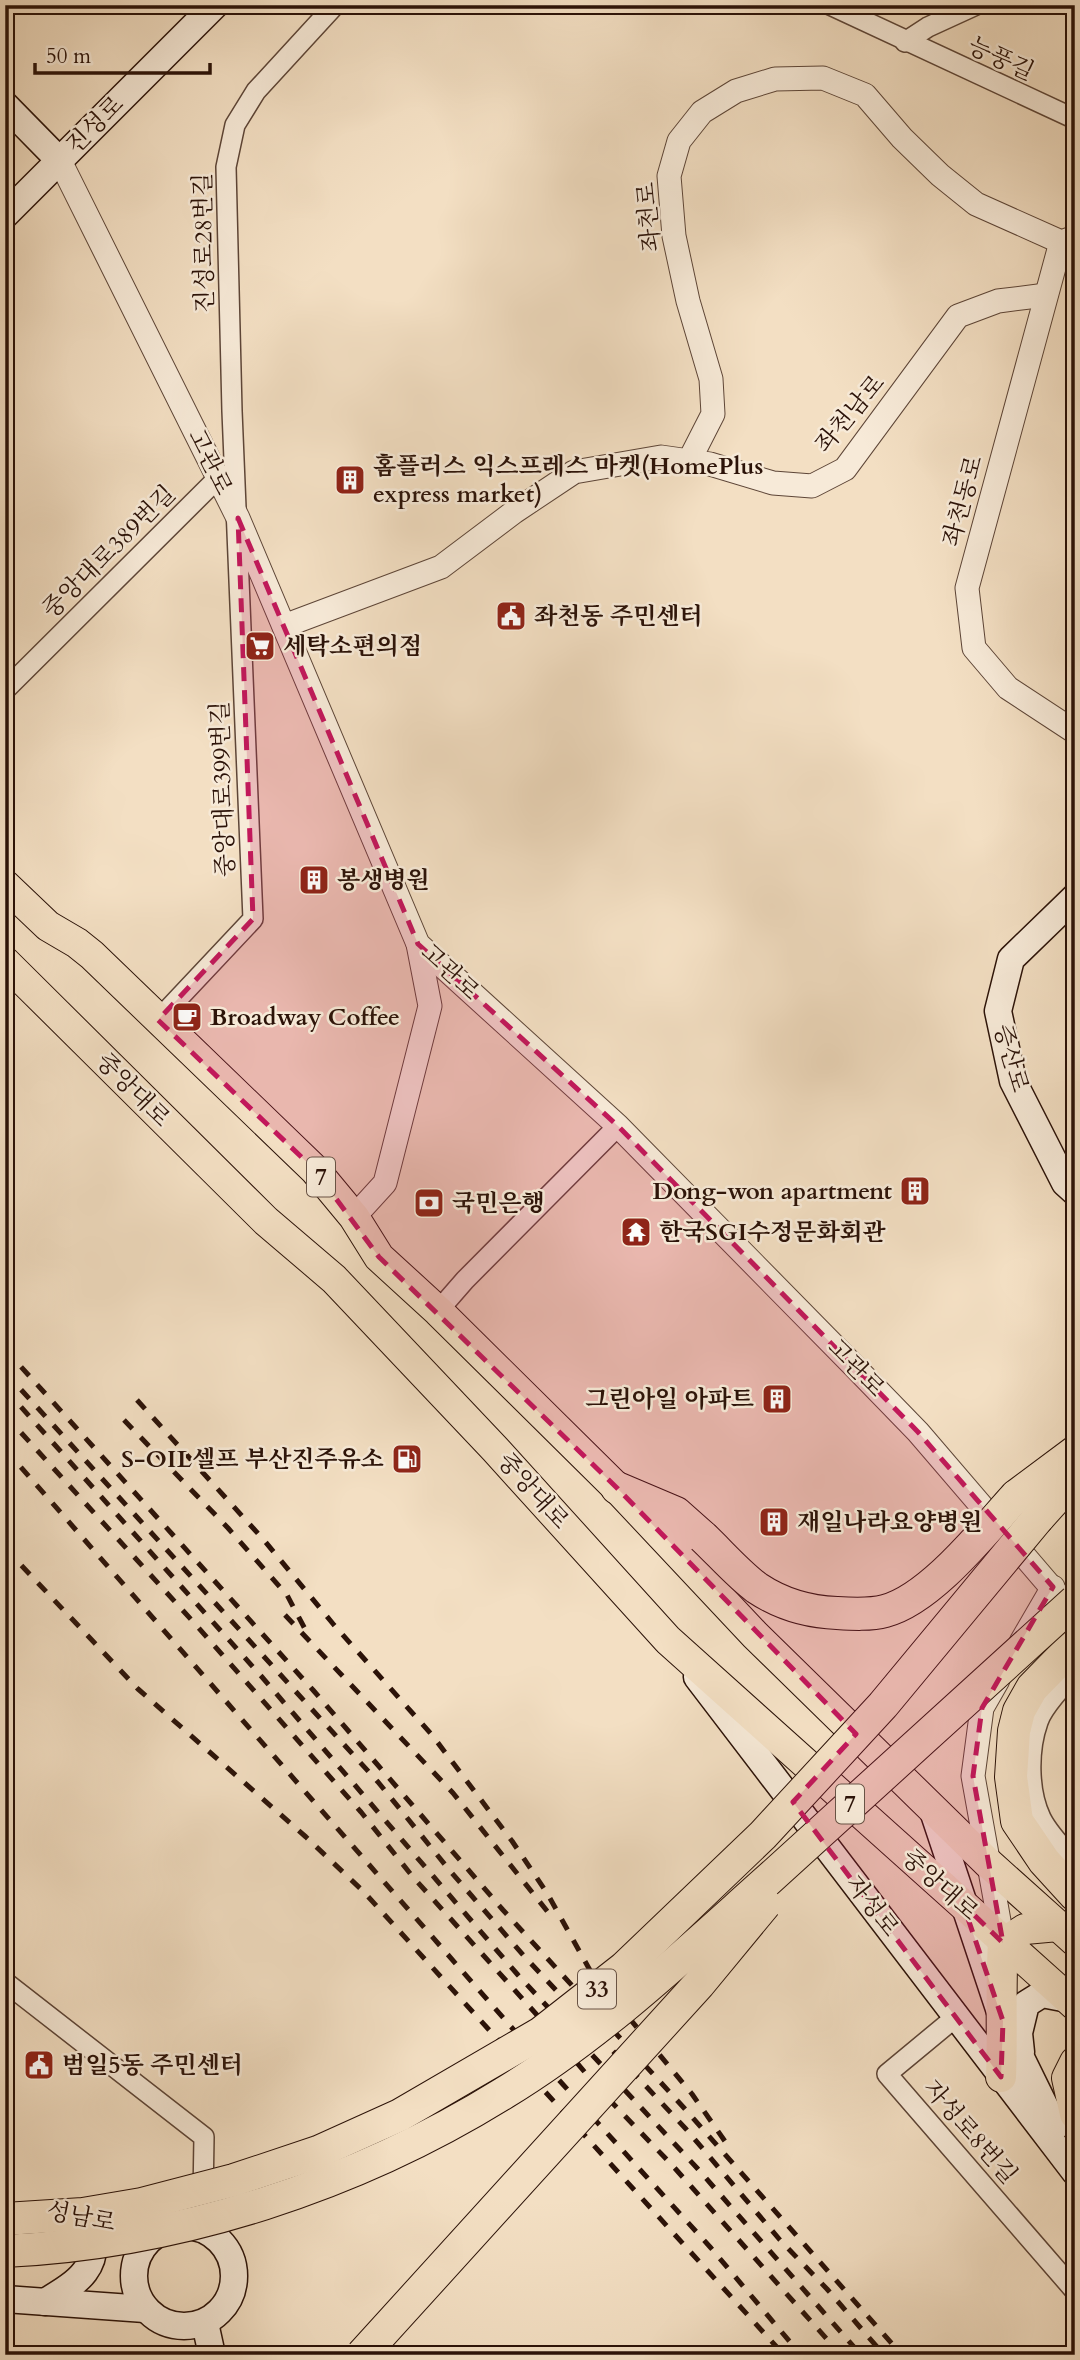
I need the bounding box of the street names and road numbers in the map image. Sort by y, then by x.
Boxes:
street label: 능풍길 [963,29,1039,89]
street label: 진성로 [59,89,131,161]
street label: 진성로28번길 [186,172,222,314]
street label: 좌천로 [630,181,668,253]
street label: 좌천남로 [808,368,892,460]
street label: 고관로 [180,424,240,500]
street label: 좌천동로 [935,452,991,550]
street label: 중앙대로389번길 [35,478,183,626]
street label: 중앙대로399번길 [203,700,243,878]
street label: 고관로 [413,936,487,1008]
street label: 증산로 [986,1020,1036,1096]
street label: 중앙대로 [89,1046,177,1134]
road number: 7 [307,1158,335,1196]
street label: 고관로 [820,1332,892,1404]
street label: 중앙대로 [490,1445,576,1537]
road number: 7 [836,1784,864,1824]
street label: 중앙대로 [894,1842,986,1928]
street label: 자성로 [838,1868,906,1944]
road number: 33 [578,1970,616,2008]
street label: 자성로8번길 [915,2073,1025,2191]
street label: 성남로 [44,2194,118,2240]

